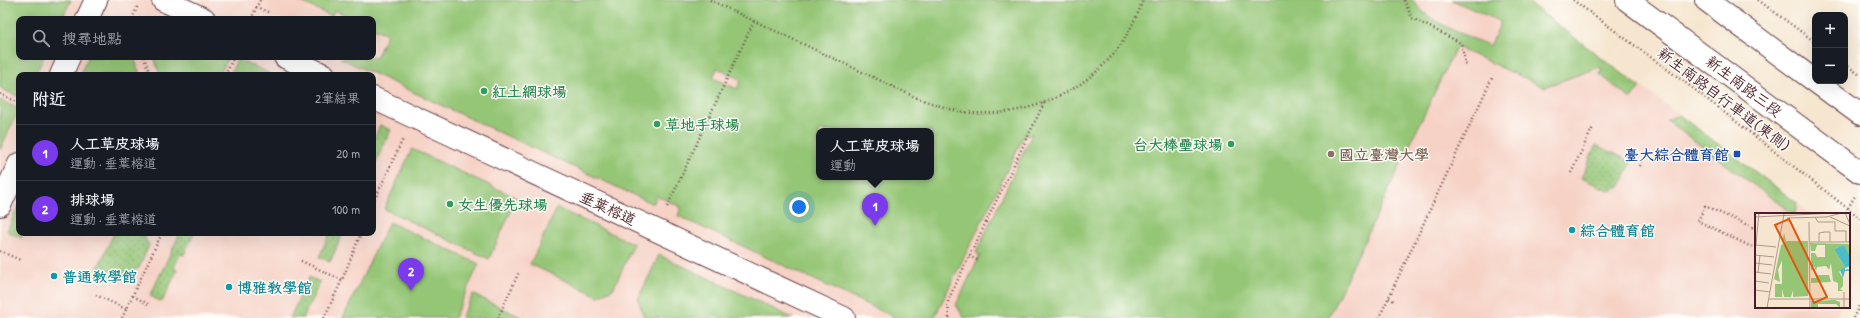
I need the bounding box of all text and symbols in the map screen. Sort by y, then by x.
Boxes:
map controls [1812,12,1848,84]
button: + [1812,12,1848,48]
search box [16,16,376,60]
icon: search [30,27,52,49]
text: 搜尋地點 [62,28,122,49]
street label: 新生南路自行車道(東側) [1654,42,1794,156]
button: − [1812,48,1848,84]
street label: 新生南路三段 [1702,51,1786,121]
place label: 紅土網球場 [492,81,567,102]
marker: 紅土網球場 [479,86,489,96]
text: 附近 [32,87,66,110]
text: 2筆結果 [315,89,360,107]
place label: 草地手球場 [665,114,740,135]
marker: 草地手球場 [652,119,662,129]
popup [816,128,934,180]
text: 人工草皮球場 [70,133,160,154]
place label: 台大棒壘球場 [1133,134,1223,155]
text: 人工草皮球場 [830,135,920,156]
marker: 台大棒壘球場 [1226,139,1236,149]
text: 1 [43,144,47,162]
text: 20 m [336,144,360,162]
place label: 國立臺灣大學 [1339,144,1429,165]
place label: 臺大綜合體育館 [1624,144,1729,165]
marker: 國立臺灣大學 [1326,149,1336,159]
marker: 臺大綜合體育館 [1732,149,1742,159]
text: 運動 · 垂葉榕道 [70,154,157,172]
text: 運動 [830,156,856,174]
street label: 垂葉榕道 [576,186,640,230]
text: 排球場 [70,189,115,210]
pin: 1 [862,193,888,226]
place label: 女生優先球場 [458,194,548,215]
your location [789,197,809,217]
marker: 女生優先球場 [445,199,455,209]
text: 2 [42,200,48,218]
text: 100 m [332,200,360,218]
text: 運動 · 垂葉榕道 [70,210,157,228]
inset map [1755,213,1850,308]
place label: 綜合體育館 [1580,220,1655,241]
marker: 綜合體育館 [1567,225,1577,235]
pin: 2 [398,258,424,291]
place label: 普通教學館 [62,266,137,287]
marker: 普通教學館 [49,271,59,281]
place label: 博雅教學館 [237,277,312,298]
marker: 博雅教學館 [224,282,234,292]

